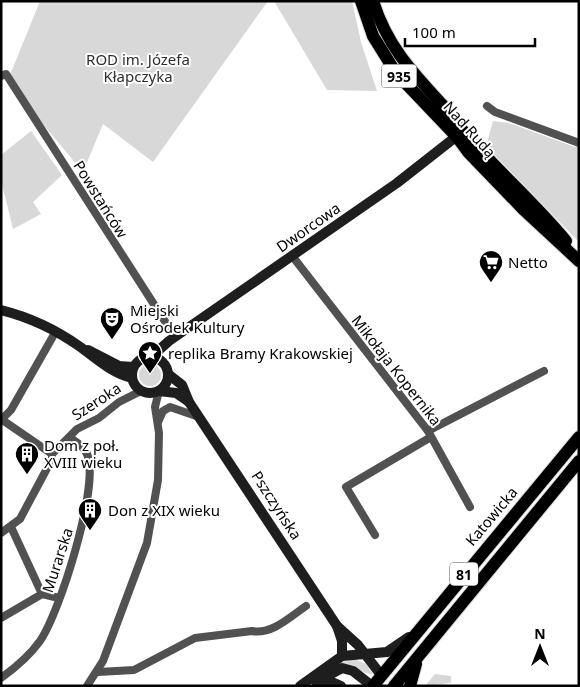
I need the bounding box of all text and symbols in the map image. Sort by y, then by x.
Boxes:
scale bar [405,15,535,47]
text: 100 m [412,22,456,42]
park label: ROD im. Józefa Kłapczyka [86,49,190,86]
road number: 935 [382,64,416,88]
street label: Nad Rudą [439,97,501,161]
street label: Powstańców [69,157,133,242]
street label: Dworcowa [272,198,344,256]
supermarket icon: Netto [478,249,504,283]
place label: Netto [508,252,548,272]
place label: Miejski Ośrodek Kultury [130,300,245,337]
theatre icon: Miejski Ośrodek Kultury [99,306,125,340]
street label: Mikołaja Kopernika [348,311,446,429]
place icon: replika Bramy Krakowskiej [137,340,163,374]
place label: replika Bramy Krakowskiej [168,343,353,363]
street label: Szeroka [67,378,125,424]
place label: Dom z poł. XVIII wieku [44,435,122,472]
building icon: Dom z poł. XVIII wieku [14,441,40,475]
street label: Pszczyńska [247,467,307,543]
street label: Katowicka [460,482,522,550]
building icon: Don z XIX wieku [77,497,103,531]
place label: Don z XIX wieku [108,500,220,520]
street label: Murarska [37,525,77,595]
road number: 81 [450,562,478,586]
north arrow [515,622,565,672]
text: N [534,624,546,643]

